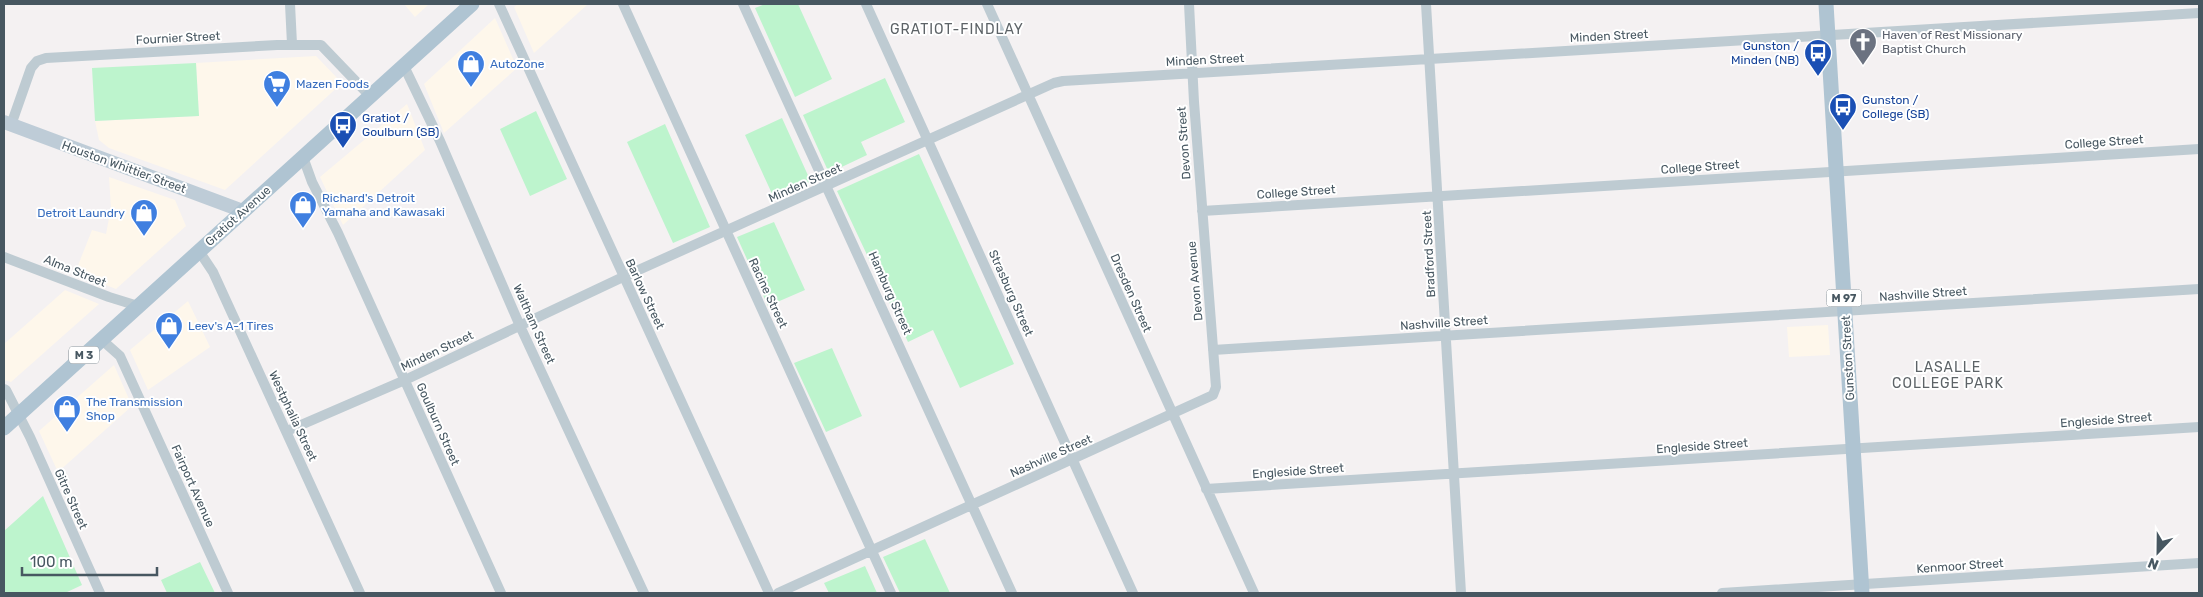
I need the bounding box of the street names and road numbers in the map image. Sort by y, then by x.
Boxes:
street label: Minden Street [1569,27,1649,45]
street label: Fournier Street [136,29,221,47]
street label: Minden Street [1165,51,1245,69]
street label: Devon Street [1174,106,1194,180]
street label: College Street [2064,132,2144,152]
street label: Houston Whittier Street [60,138,188,196]
street label: College Street [1660,157,1740,177]
street label: Minden Street [766,161,844,205]
street label: College Street [1256,182,1336,202]
street label: Gratiot Avenue [202,183,274,249]
street label: Bradford Street [1420,210,1438,298]
street label: Devon Avenue [1185,240,1205,321]
street label: Strasburg Street [986,248,1036,339]
street label: Hamburg Street [865,249,915,337]
street label: Alma Street [42,252,108,290]
street label: Dresden Street [1107,252,1155,335]
street label: Racine Street [746,256,790,331]
street label: Barlow Street [623,257,667,332]
street label: Waltham Street [510,282,558,366]
street label: Nashville Street [1879,284,1968,304]
road number: M 97 [1826,290,1862,306]
street label: Nashville Street [1400,313,1489,333]
street label: Gunston Street [1839,315,1857,401]
street label: Minden Street [398,328,476,374]
road number: M 3 [69,346,99,364]
street label: Westphalia Street [266,369,320,464]
street label: Goulburn Street [413,380,463,468]
street label: Engleside Street [2060,410,2153,430]
street label: Nashville Street [1008,432,1094,480]
street label: Engleside Street [1656,436,1749,456]
street label: Fairport Avenue [169,443,218,530]
street label: Engleside Street [1252,461,1345,481]
street label: Gitre Street [51,467,91,532]
street label: Kenmoor Street [1916,556,2004,576]

